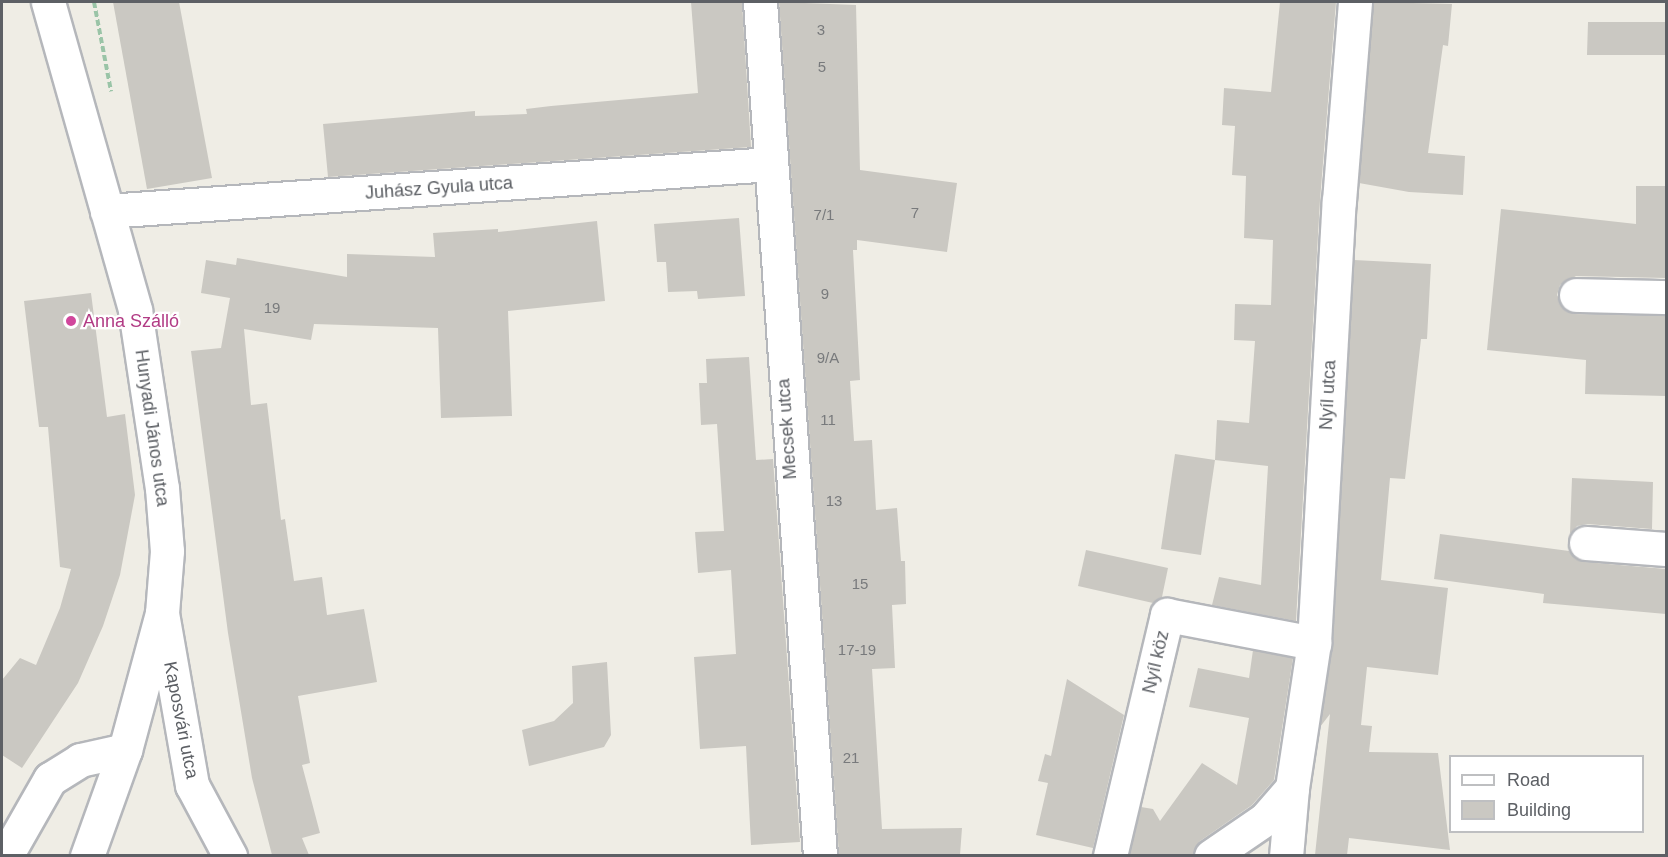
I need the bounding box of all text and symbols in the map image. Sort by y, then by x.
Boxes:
house number: 3 [817,21,825,39]
house number: 5 [818,58,826,76]
street label: Juhász Gyula utca [364,172,514,204]
house number: 7 [911,204,919,222]
house number: 7/1 [814,206,834,224]
house number: 9 [821,285,829,303]
house number: 19 [264,299,280,317]
place label: Anna Szálló [83,310,179,332]
marker: Anna Szálló [64,314,78,328]
street label: Hunyadi János utca [130,348,174,508]
house number: 9/A [817,349,839,367]
street label: Nyíl utca [1315,359,1341,431]
street label: Mecsek utca [773,378,801,480]
house number: 11 [820,411,836,429]
house number: 13 [826,492,842,510]
house number: 15 [852,575,868,593]
street label: Nyíl köz [1138,628,1174,696]
house number: 17-19 [838,641,876,659]
street label: Kaposvári utca [159,660,203,780]
house number: 21 [843,749,859,767]
legend [1449,755,1644,833]
text: Road [1507,770,1550,790]
text: Building [1507,800,1571,820]

